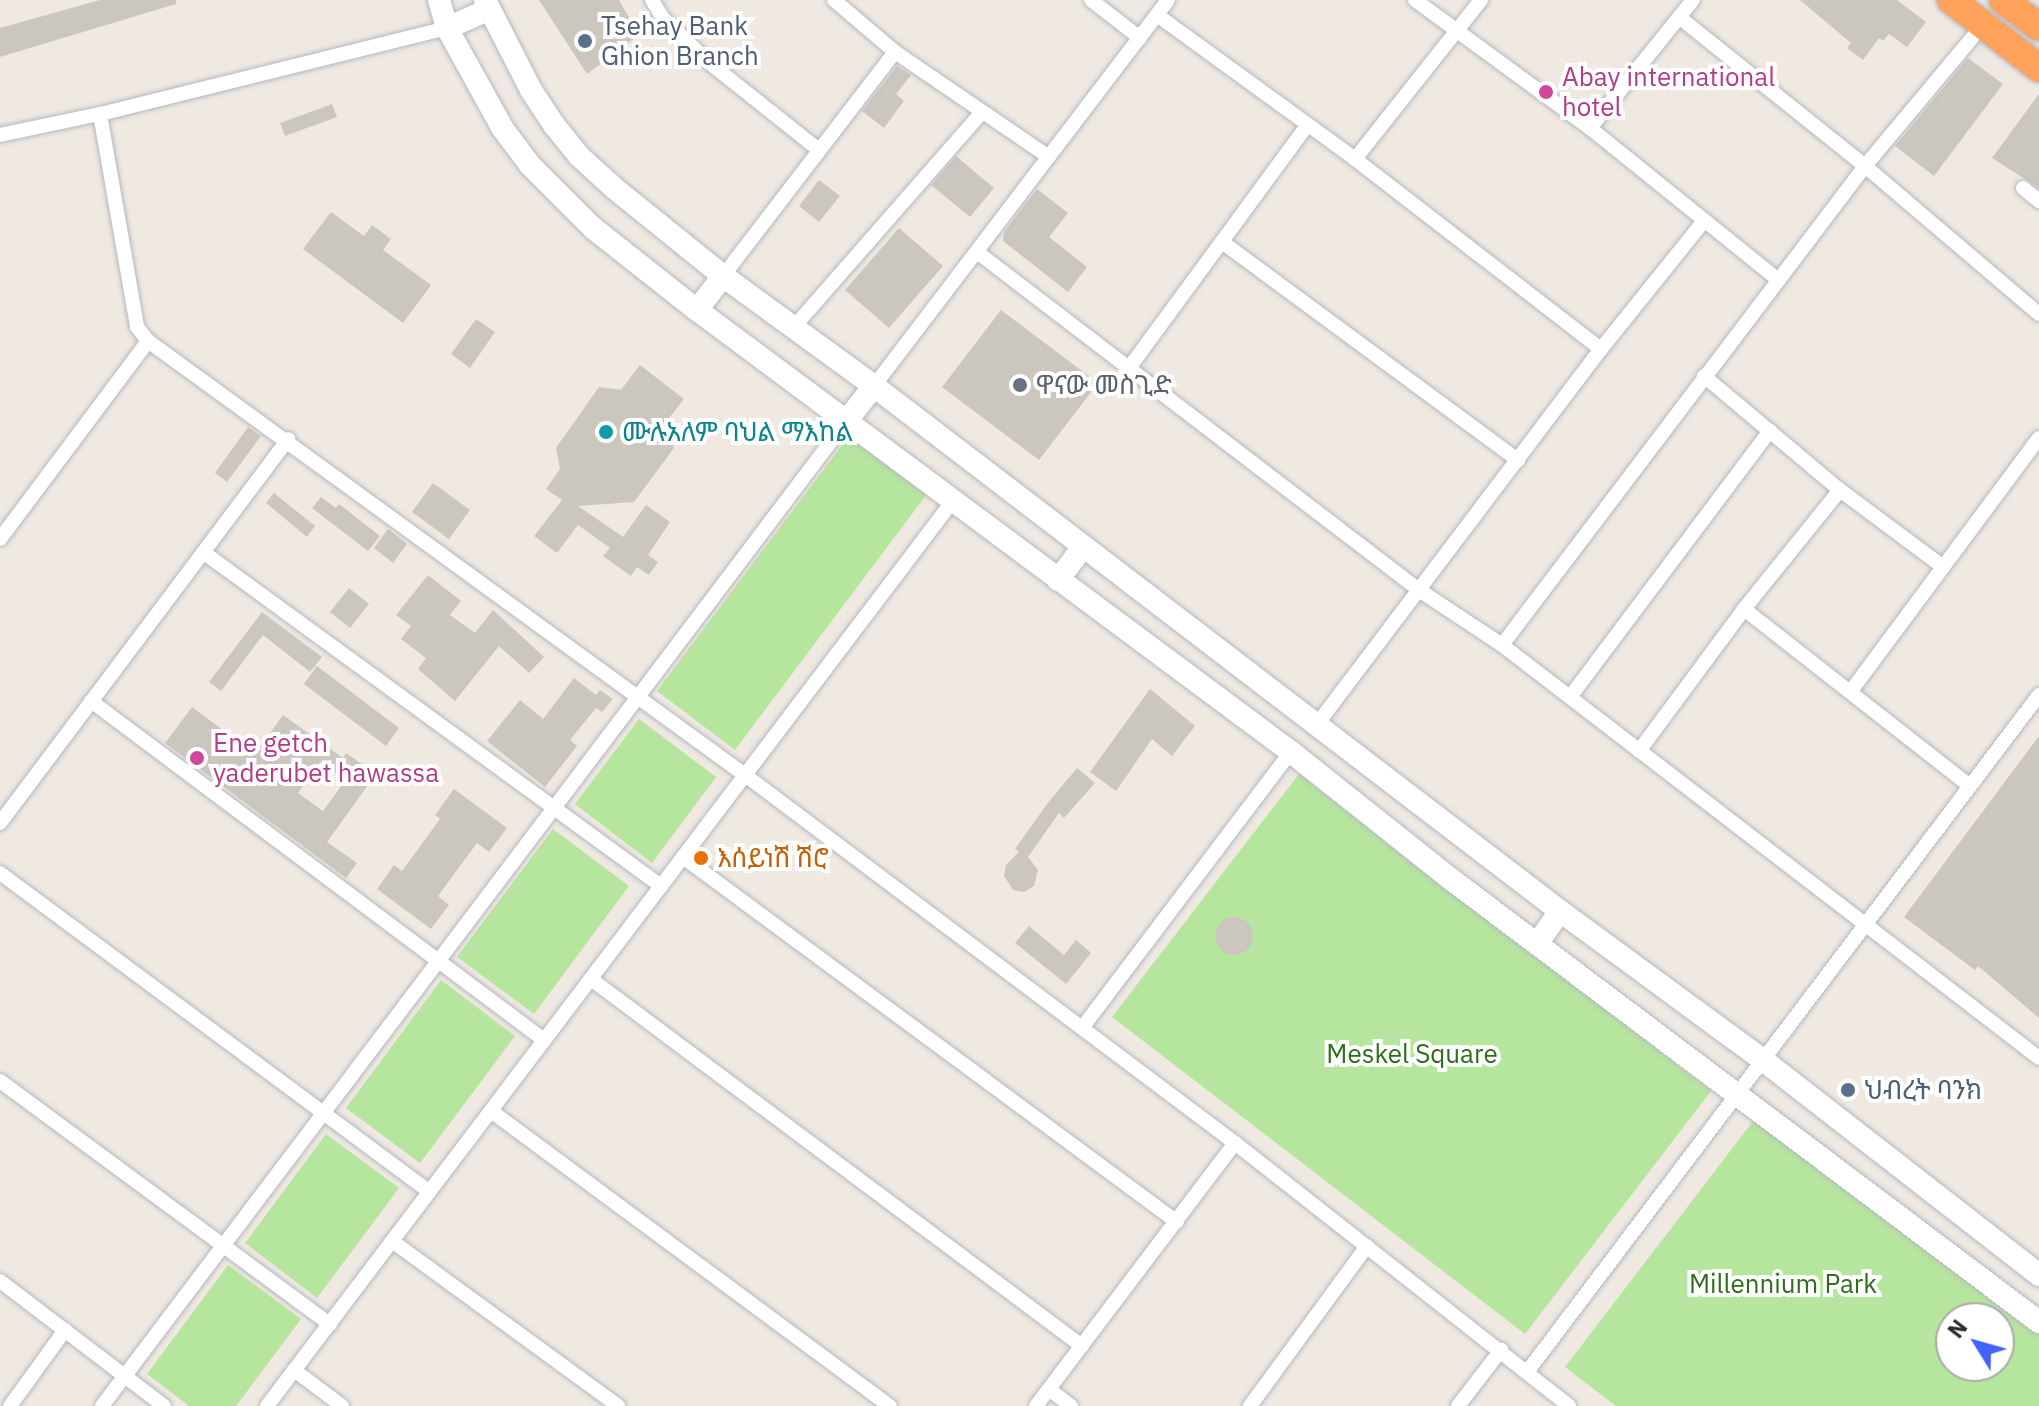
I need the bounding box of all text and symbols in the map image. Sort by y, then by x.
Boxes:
place label: Tsehay Bank Ghion Branch [601,10,759,72]
marker: Tsehay Bank Ghion Branch [576,32,594,50]
place label: Abay international hotel [1562,61,1775,122]
marker: Abay international hotel [1537,83,1555,101]
place label: ዋናው መስጊድ [1036,369,1172,401]
marker: ዋናው መስጊድ [1011,376,1029,394]
place label: ሙሉአለም ባህል ማእከል [622,416,853,448]
marker: ሙሉአለም ባህል ማእከል [597,423,615,441]
place label: Ene getch yaderubet hawassa [213,727,439,788]
marker: Ene getch yaderubet hawassa [188,749,206,767]
place label: እሰይነሽ ሽሮ [717,842,829,874]
marker: እሰይነሽ ሽሮ [692,849,710,867]
park label: Meskel Square [1326,1038,1498,1070]
place label: ህብረት ባንክ [1864,1074,1982,1106]
marker: ህብረት ባንክ [1839,1081,1857,1099]
park label: Millennium Park [1689,1268,1877,1300]
north arrow [1935,1302,2015,1382]
text: N [1941,1313,1973,1344]

